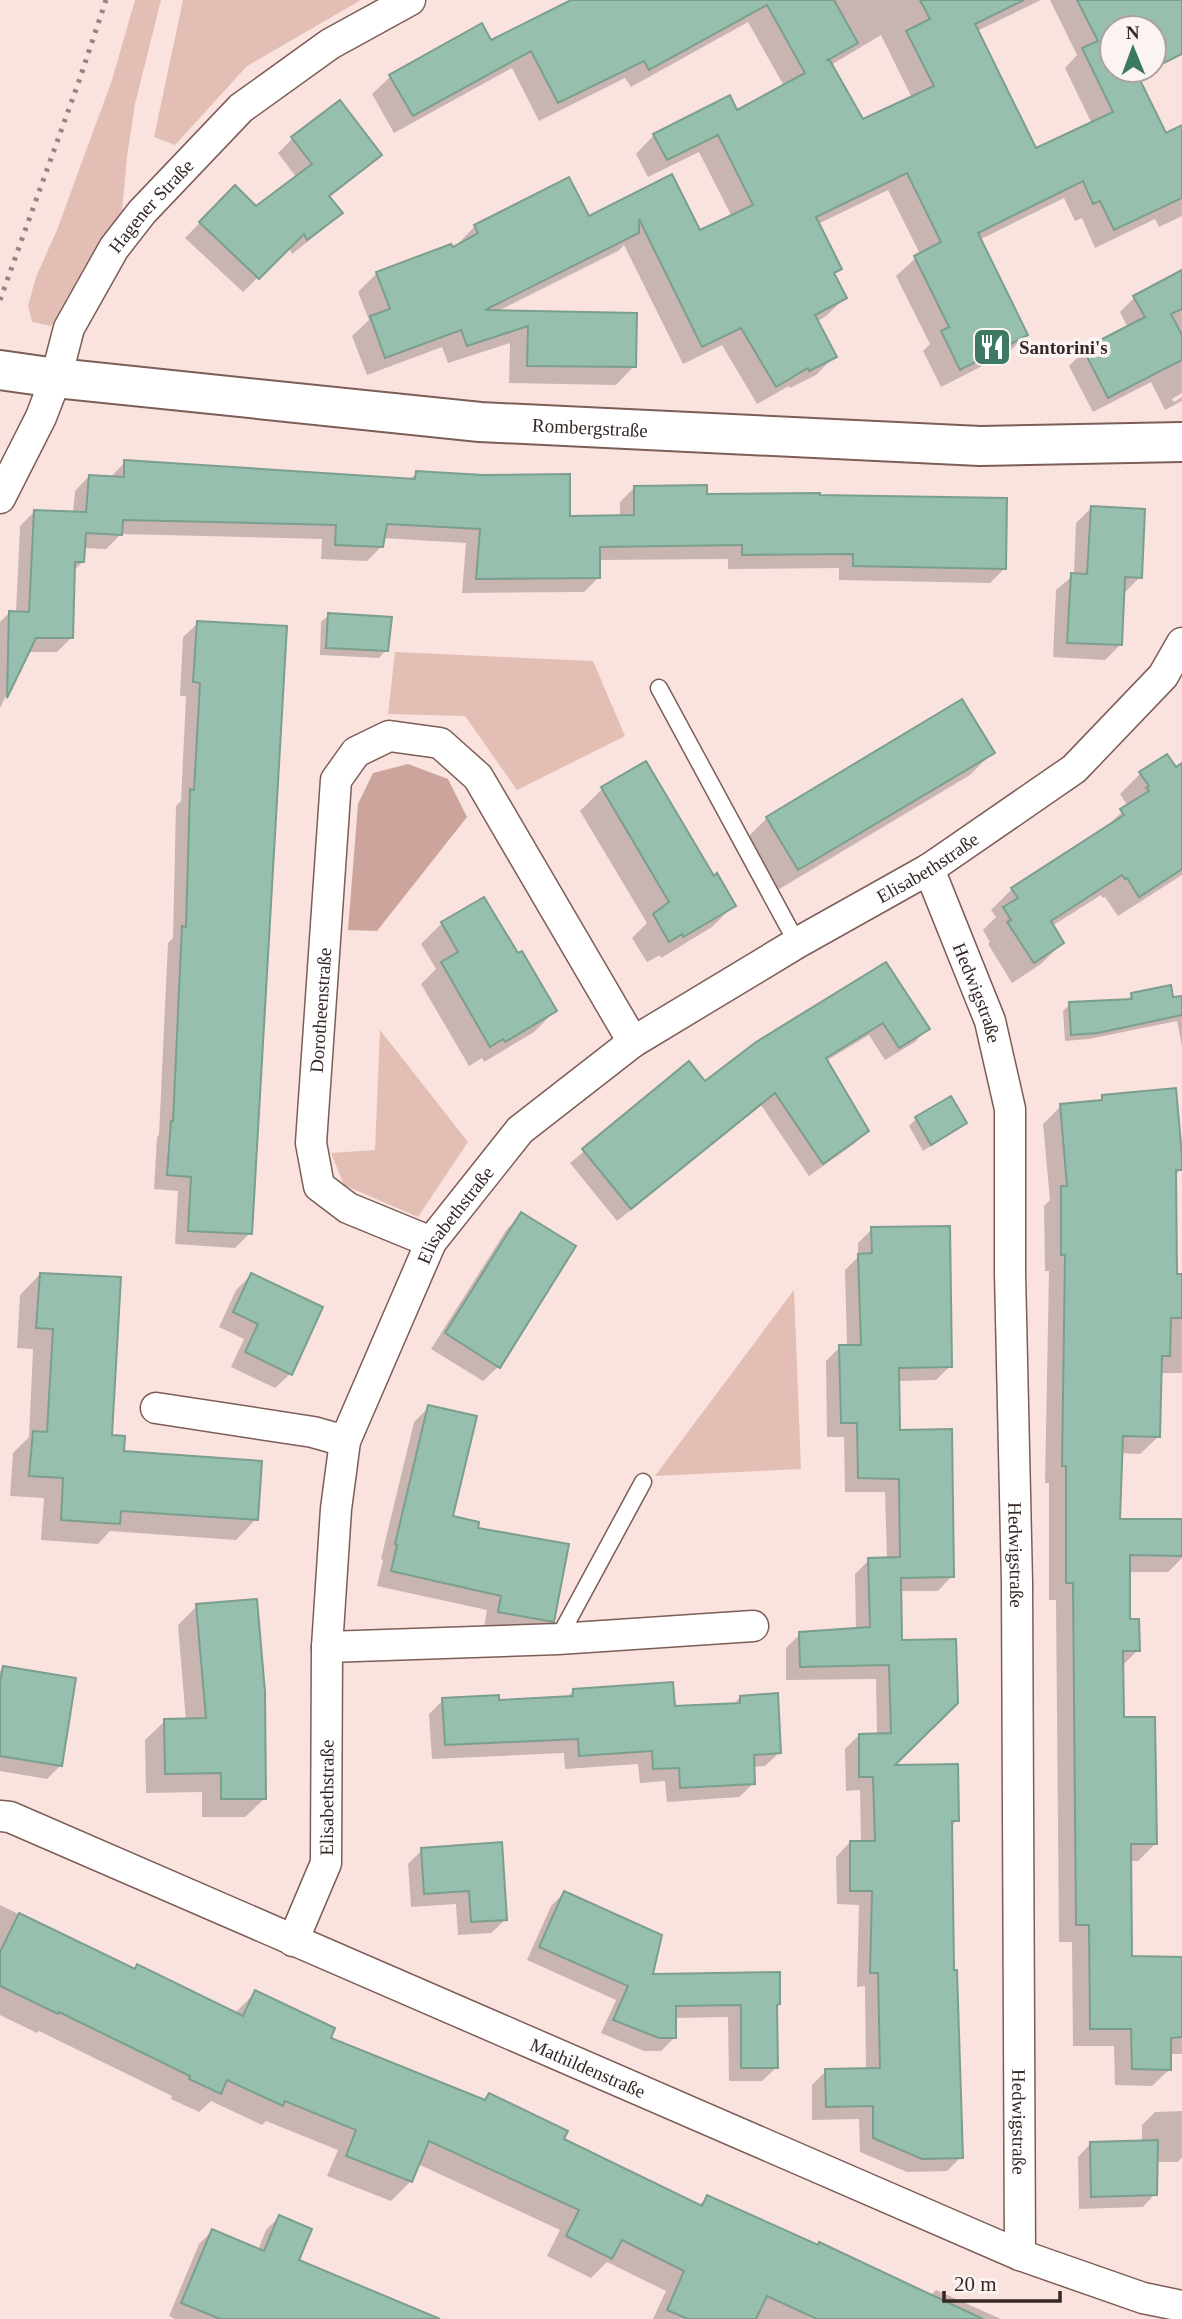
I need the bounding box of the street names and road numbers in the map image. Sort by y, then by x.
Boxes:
street label: Hagener Straße [104,155,197,257]
street label: Rombergstraße [532,414,648,441]
street label: Elisabethstraße [873,828,982,907]
street label: Hedwigstraße [949,940,1005,1045]
street label: Dorotheenstraße [305,947,335,1074]
street label: Elisabethstraße [412,1162,498,1267]
street label: Hedwigstraße [1005,1502,1028,1608]
street label: Elisabethstraße [316,1740,337,1856]
street label: Mathildenstraße [527,2033,649,2102]
street label: Hedwigstraße [1009,2069,1030,2175]

